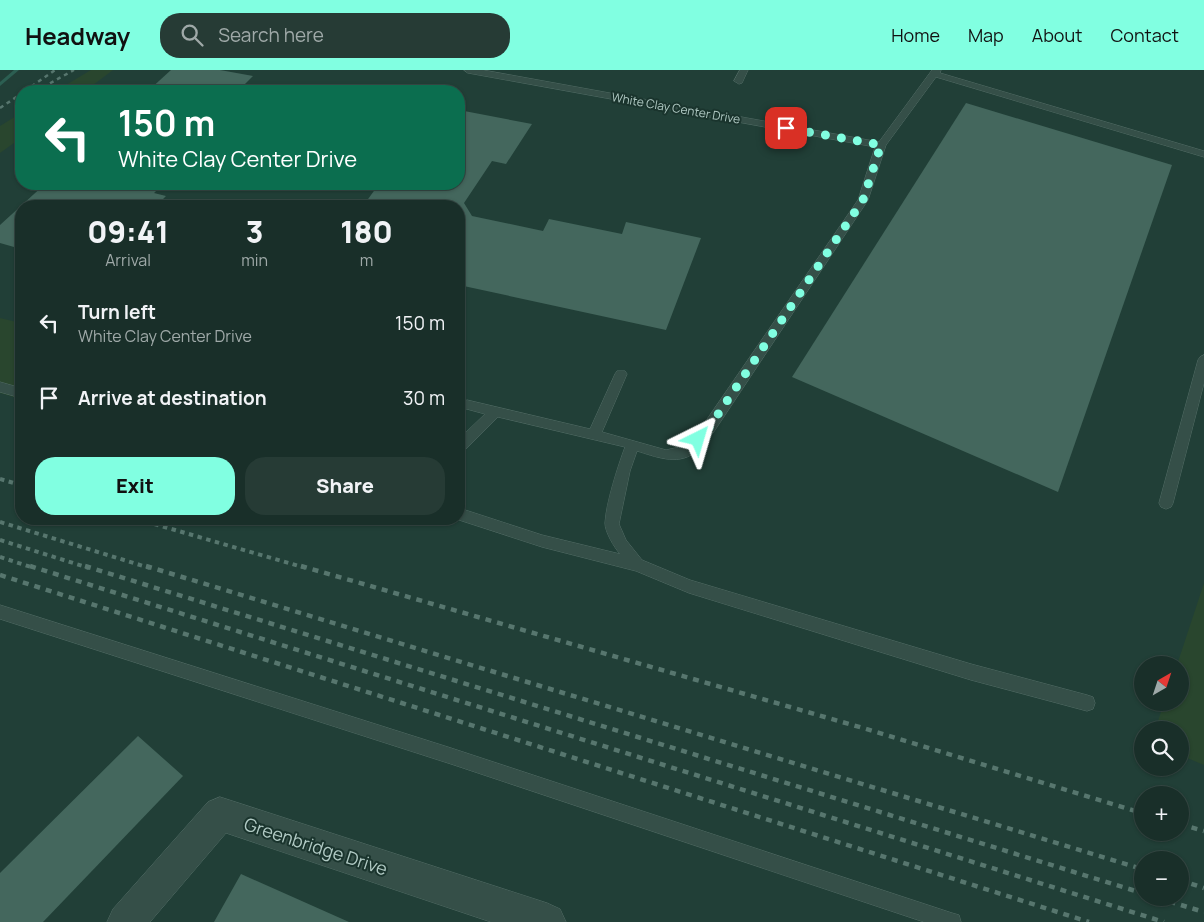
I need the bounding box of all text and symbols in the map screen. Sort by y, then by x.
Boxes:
search box [160,13,510,58]
text: Headway [25,19,130,52]
icon: search [178,21,206,49]
text: Search here [218,22,324,48]
text: Home [891,23,940,47]
text: Map [968,23,1004,47]
text: About [1032,23,1082,47]
text: Contact [1110,23,1179,47]
street label: White Clay Center Drive [610,88,742,128]
text: 150 m [118,99,215,147]
icon: left [35,105,100,170]
pin [765,107,807,149]
icon: arrive [772,114,800,142]
text: White Clay Center Drive [118,144,357,174]
text: 09:41 [87,211,169,252]
text: 3 [246,211,263,252]
text: 180 [340,211,393,252]
text: Arrival [105,249,151,271]
text: min [241,249,268,271]
text: m [360,249,373,271]
text: Turn left [78,299,156,325]
icon: left [35,309,63,337]
text: 150 m [395,310,445,336]
text: White Clay Center Drive [78,325,252,347]
icon: arrive [35,384,63,412]
text: Arrive at destination [78,385,267,411]
text: 30 m [403,385,445,411]
position arrow [671,412,723,464]
button: Exit [35,457,235,515]
button: Share [245,457,445,515]
north arrow [1134,656,1189,711]
map controls [1134,656,1189,906]
button: search [1134,721,1189,776]
button: + [1134,786,1189,841]
street label: Greenbridge Drive [241,812,391,880]
button: − [1134,851,1189,906]

